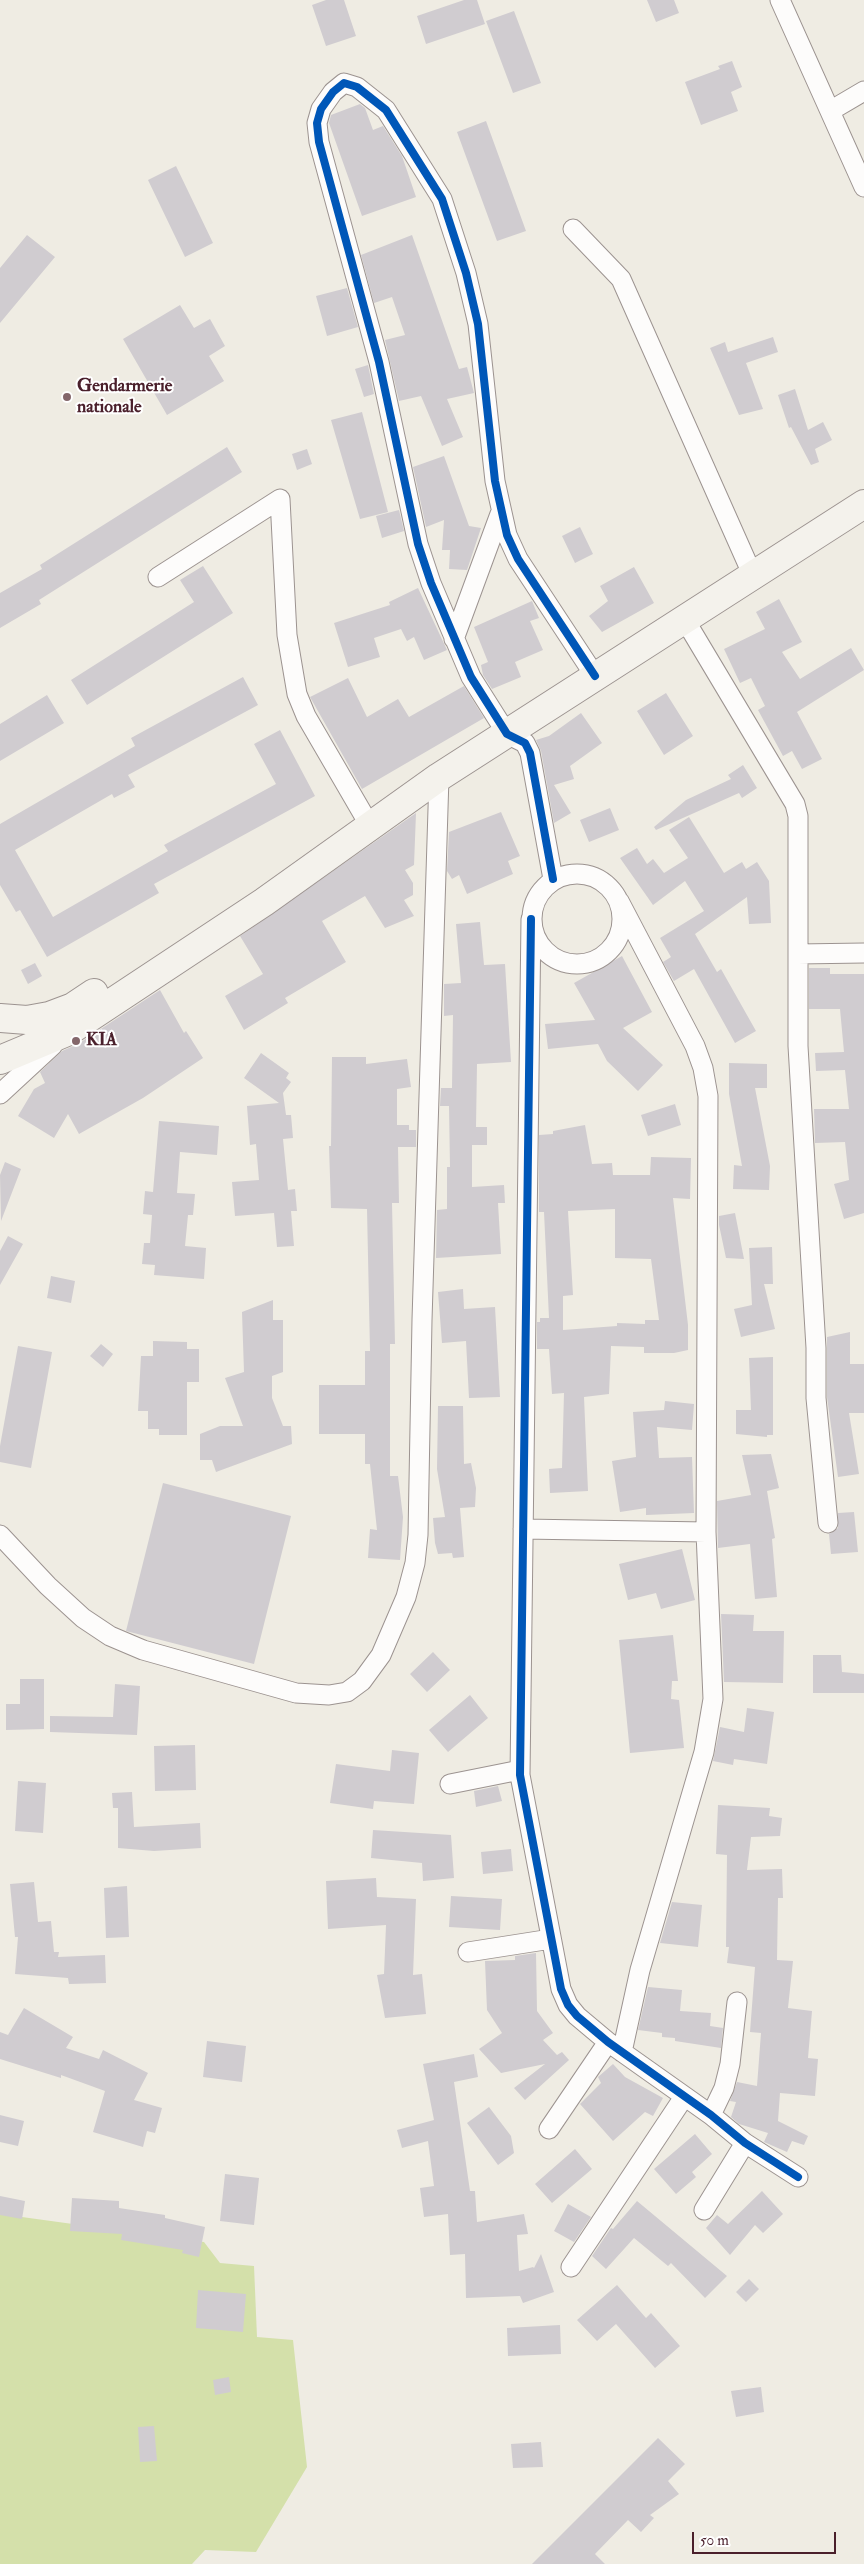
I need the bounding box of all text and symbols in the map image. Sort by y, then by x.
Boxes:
place label: Gendarmerie nationale [77,376,172,418]
marker: Gendarmerie nationale [61,391,73,403]
place label: KIA [86,1030,117,1052]
marker: KIA [70,1035,82,1047]
scale bar [694,2522,838,2554]
text: 50 m [700,2531,729,2550]

